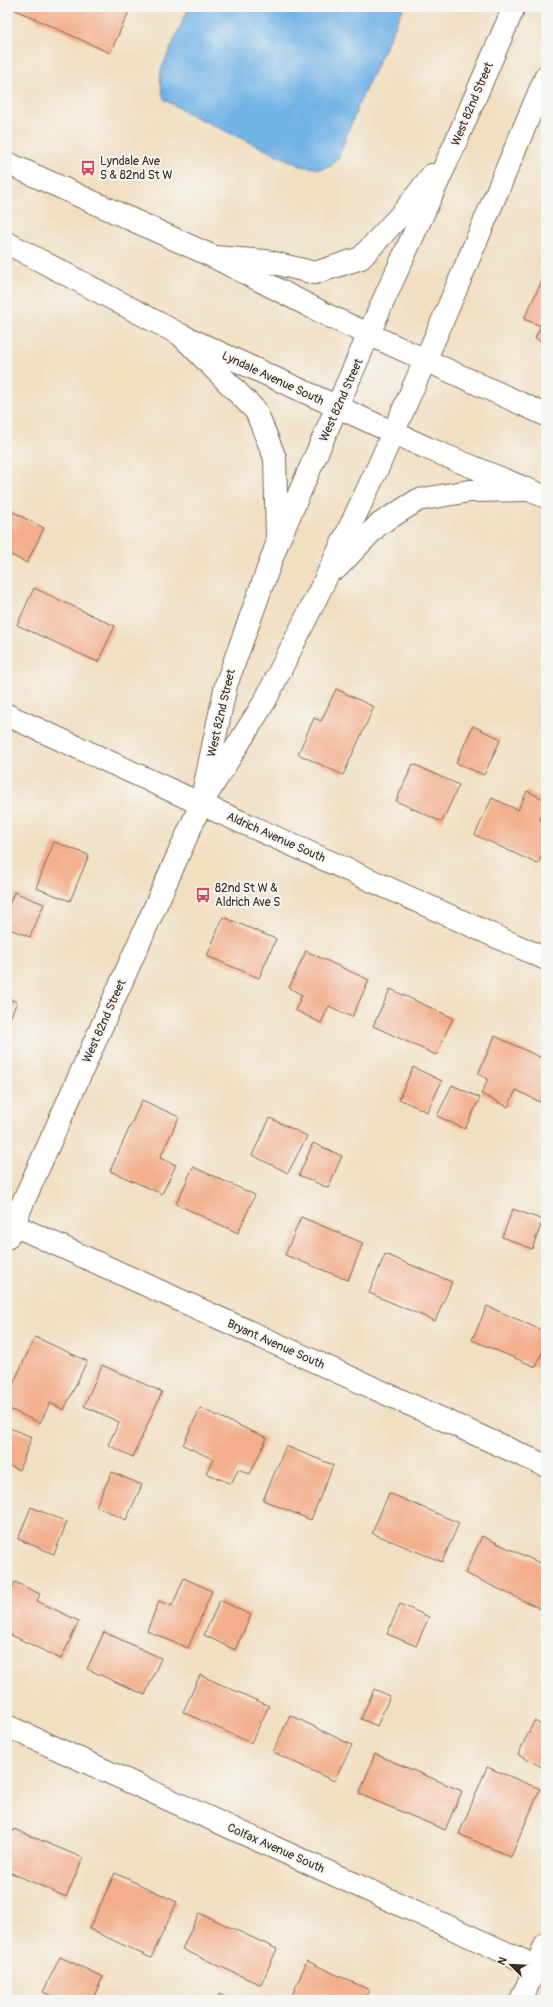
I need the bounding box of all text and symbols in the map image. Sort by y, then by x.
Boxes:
street label: West 82nd Street [448,60,497,148]
place label: Lyndale Ave S & 82nd St W [100,154,172,183]
bus stop icon: Lyndale Ave S & 82nd St W [79,159,97,177]
street label: Lyndale Avenue South [219,348,327,409]
street label: West 82nd Street [316,356,367,444]
street label: West 82nd Street [204,668,239,758]
street label: Aldrich Avenue South [224,809,328,866]
place label: 82nd St W & Aldrich Ave S [215,881,280,910]
bus stop icon: 82nd St W & Aldrich Ave S [194,886,212,904]
street label: West 82nd Street [79,977,130,1065]
street label: Bryant Avenue South [225,1316,327,1373]
street label: Colfax Avenue South [225,1820,327,1877]
north arrow [491,1945,531,1985]
text: N [495,1955,510,1967]

